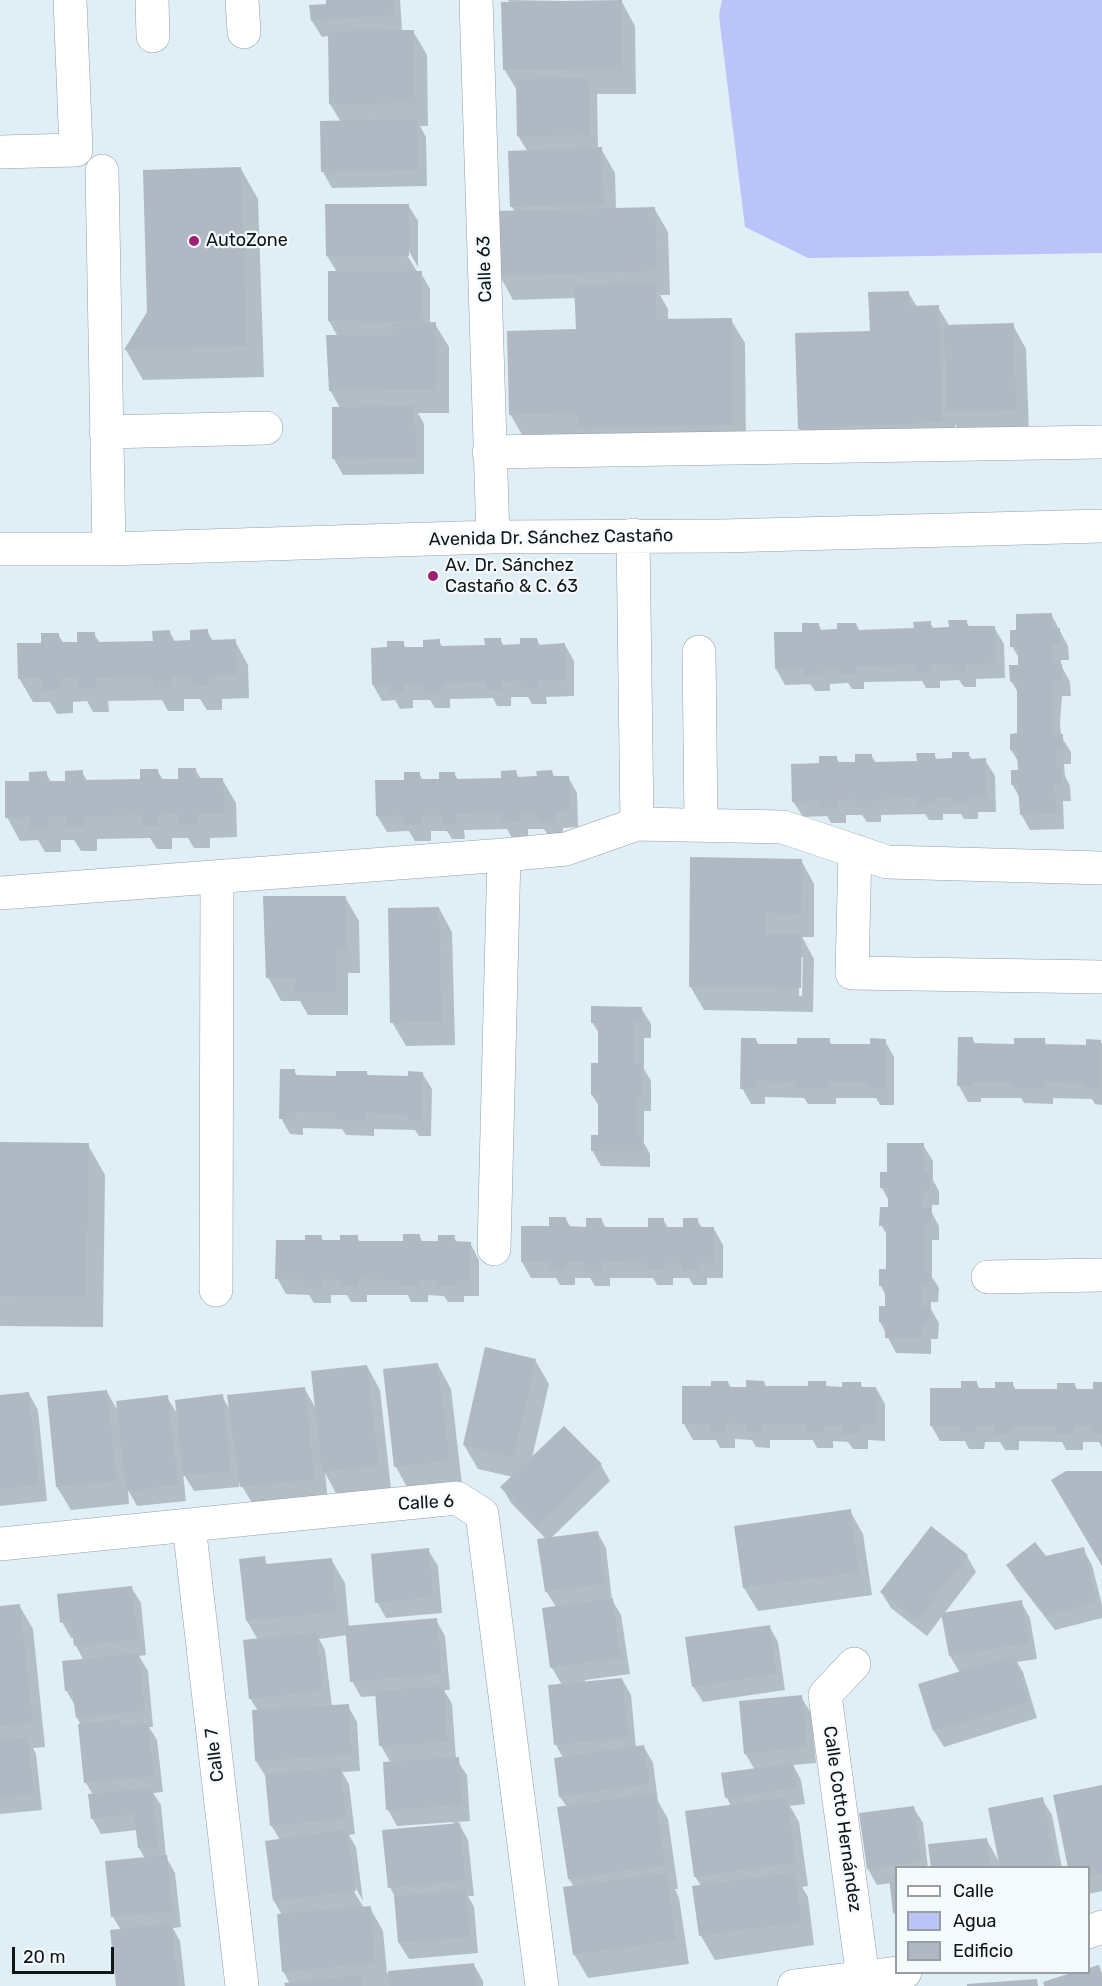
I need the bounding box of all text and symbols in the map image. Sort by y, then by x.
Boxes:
place label: AutoZone [206,230,288,252]
marker: AutoZone [187,234,201,248]
street label: Calle 63 [473,235,497,303]
street label: Avenida Dr. Sánchez Castaño [429,525,673,551]
place label: Av. Dr. Sánchez Castaño & C. 63 [445,555,578,598]
marker: Av. Dr. Sánchez Castaño & C. 63 [426,569,440,583]
street label: Calle 6 [397,1491,455,1515]
street label: Calle Cotto Hernández [818,1725,866,1913]
street label: Calle 7 [201,1727,229,1783]
legend [895,1866,1090,1974]
text: Calle [953,1880,994,1902]
text: Agua [953,1910,996,1932]
scale bar [15,1935,117,1973]
text: Edificio [953,1940,1013,1962]
text: 20 m [23,1946,65,1968]

